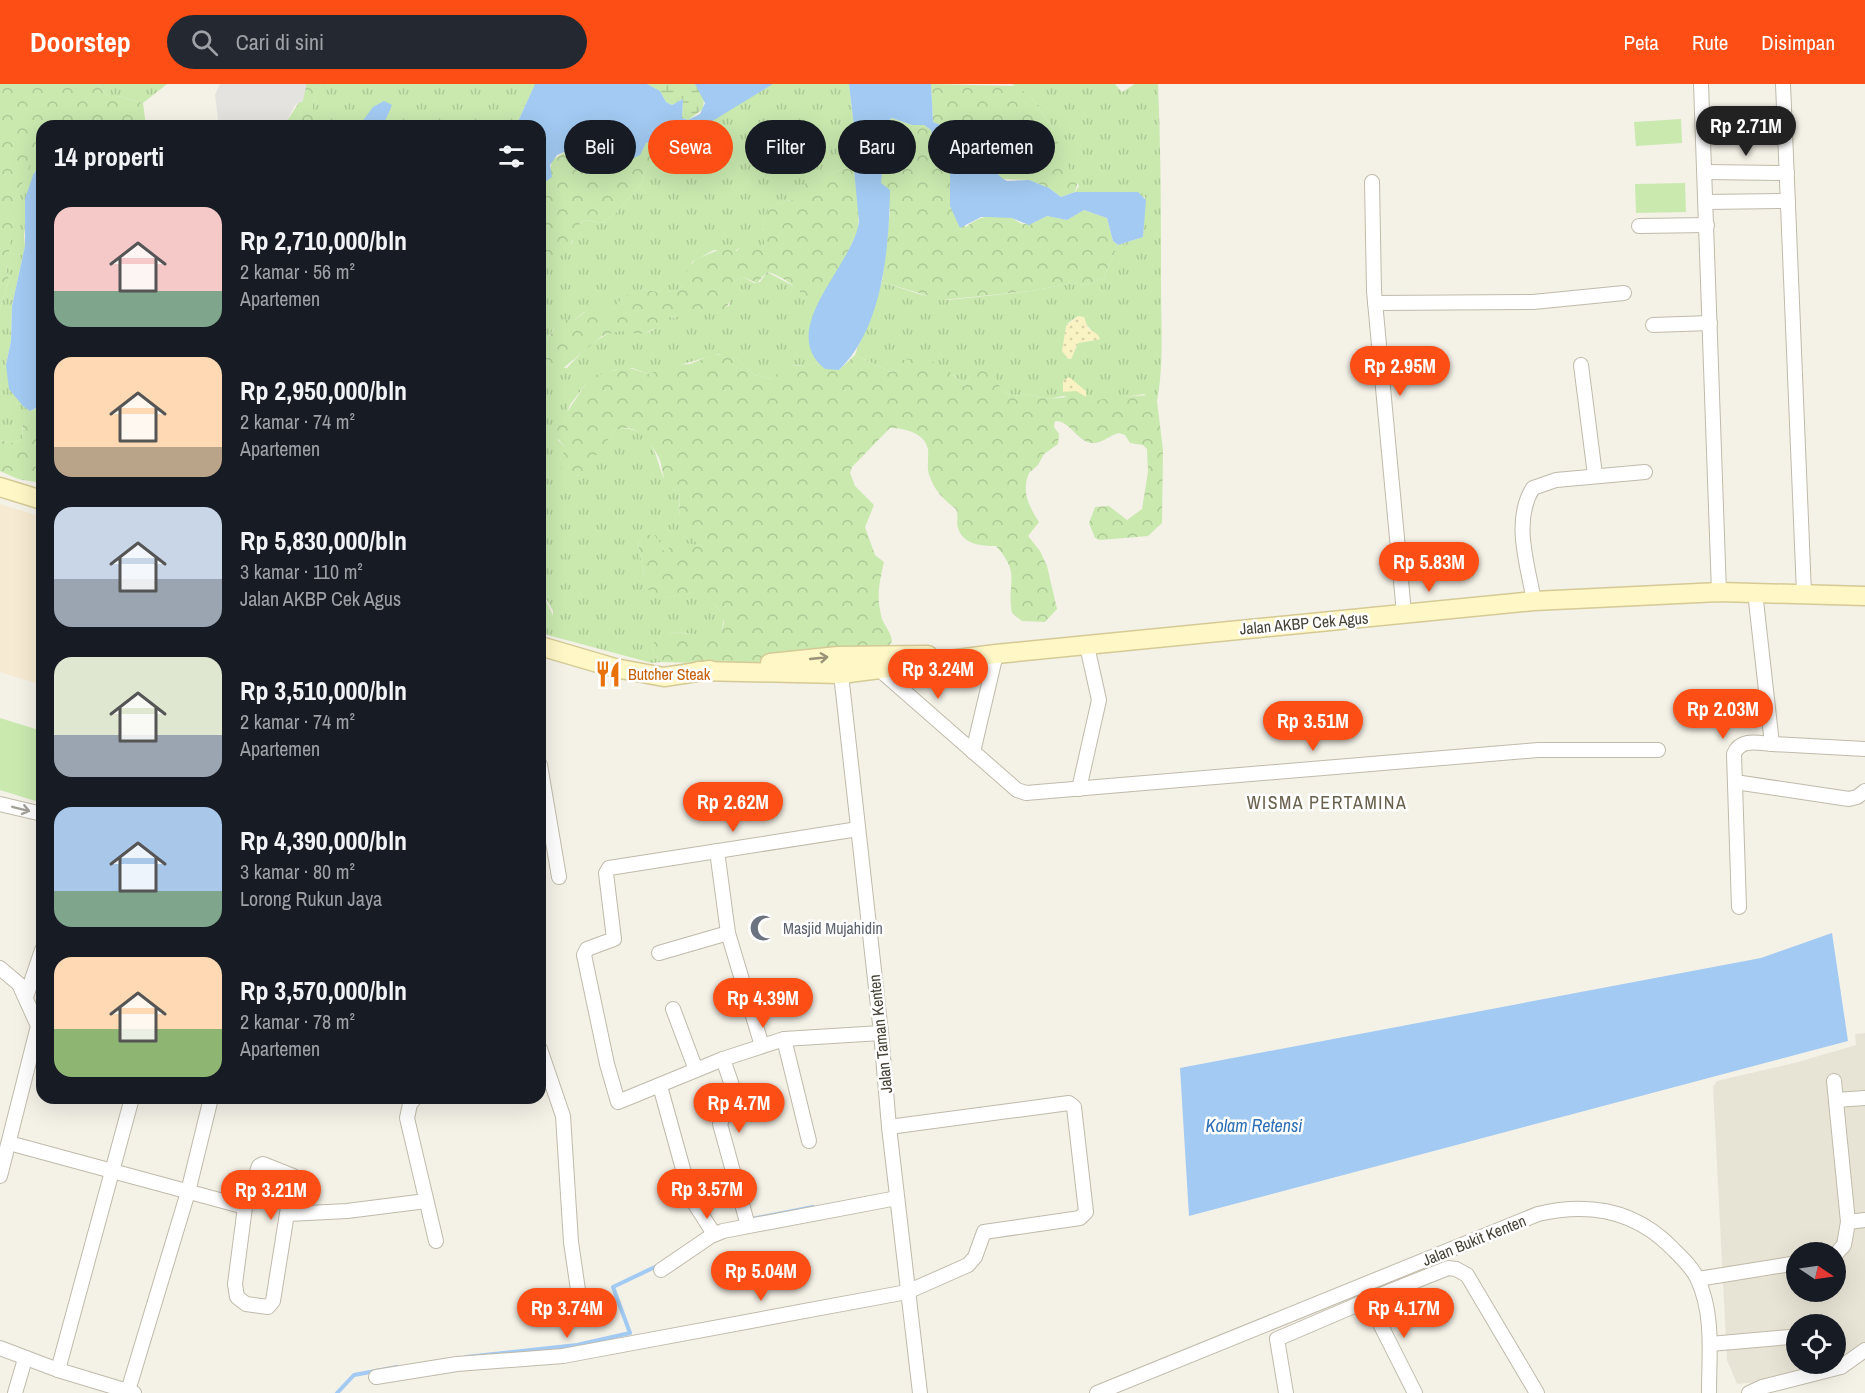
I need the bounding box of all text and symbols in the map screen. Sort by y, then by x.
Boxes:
search box [167,15,587,69]
text: Doorstep [30,23,131,61]
icon: search [188,26,221,59]
text: Cari di sini [236,27,324,57]
text: Peta [1623,28,1659,57]
text: Rute [1692,28,1728,57]
text: Disimpan [1761,28,1835,57]
pin: Rp 2.71M [1684,106,1808,157]
text: Rp 2.71M [1710,112,1782,139]
chip: Beli [564,120,636,174]
chip: Sewa [648,120,733,174]
chip: Filter [745,120,826,174]
chip: Baru [838,120,916,174]
chip: Apartemen [928,120,1055,174]
text: 14 properti [54,139,164,174]
icon: filters [495,140,528,173]
text: Rp 2,710,000/bln [240,223,407,258]
icon: home [102,231,174,303]
text: 2 kamar · 56 m² [240,258,355,285]
text: Apartemen [240,285,320,312]
pin: Rp 2.95M [1338,346,1462,397]
text: Rp 2.95M [1364,352,1436,379]
text: Rp 2,950,000/bln [240,373,407,408]
icon: home [102,381,174,453]
text: 2 kamar · 74 m² [240,408,355,435]
text: Apartemen [240,435,320,462]
text: Rp 5,830,000/bln [240,523,407,558]
icon: home [102,531,174,603]
pin: Rp 5.83M [1367,542,1491,593]
text: Rp 5.83M [1393,548,1465,575]
text: 3 kamar · 110 m² [240,558,363,585]
text: Jalan AKBP Cek Agus [240,585,401,612]
street label: Jalan AKBP Cek Agus [1239,606,1369,640]
pin: Rp 3.24M [876,649,1000,700]
one-way arrow [809,652,828,663]
text: Rp 3.24M [902,655,974,682]
restaurant icon: Butcher Steak [593,659,623,689]
place label: Butcher Steak [628,663,711,685]
text: Rp 3,510,000/bln [240,673,407,708]
icon: home [102,681,174,753]
pin: Rp 2.03M [1661,689,1785,740]
text: Rp 2.03M [1687,695,1759,722]
pin: Rp 3.51M [1251,701,1375,752]
text: Rp 3.51M [1277,707,1349,734]
text: 2 kamar · 74 m² [240,708,355,735]
text: Apartemen [240,735,320,762]
pin: Rp 2.62M [671,782,795,833]
text: Rp 2.62M [697,788,769,815]
district label: WISMA PERTAMINA [1247,790,1407,815]
one-way arrow [11,803,30,815]
text: Rp 4,390,000/bln [240,823,407,858]
icon: home [102,831,174,903]
text: 3 kamar · 80 m² [240,858,355,885]
text: Lorong Rukun Jaya [240,885,382,912]
mosque icon: Masjid Mujahidin [748,913,778,943]
place label: Masjid Mujahidin [783,917,883,939]
text: Rp 3,570,000/bln [240,973,407,1008]
street label: Jalan Taman Kenten [863,973,897,1095]
pin: Rp 4.39M [701,978,825,1029]
icon: home [102,981,174,1053]
text: Rp 4.39M [727,984,799,1011]
text: 2 kamar · 78 m² [240,1008,355,1035]
text: Apartemen [240,1035,320,1062]
pin: Rp 4.7M [684,1083,794,1134]
text: Rp 4.7M [708,1089,770,1116]
water label: Kolam Retensi [1206,1113,1302,1138]
pin: Rp 3.57M [645,1169,769,1220]
pin: Rp 3.21M [209,1170,333,1221]
text: Rp 3.57M [671,1175,743,1202]
text: Rp 3.21M [235,1176,307,1203]
street label: Jalan Bukit Kenten [1419,1209,1529,1271]
north arrow [1786,1242,1846,1302]
map controls [1786,1242,1846,1374]
pin: Rp 5.04M [699,1251,823,1302]
text: Rp 5.04M [725,1257,797,1284]
pin: Rp 3.74M [505,1288,629,1339]
pin: Rp 4.17M [1342,1288,1466,1339]
text: Rp 3.74M [531,1294,603,1321]
text: Rp 4.17M [1368,1294,1440,1321]
button: locate [1786,1314,1846,1374]

